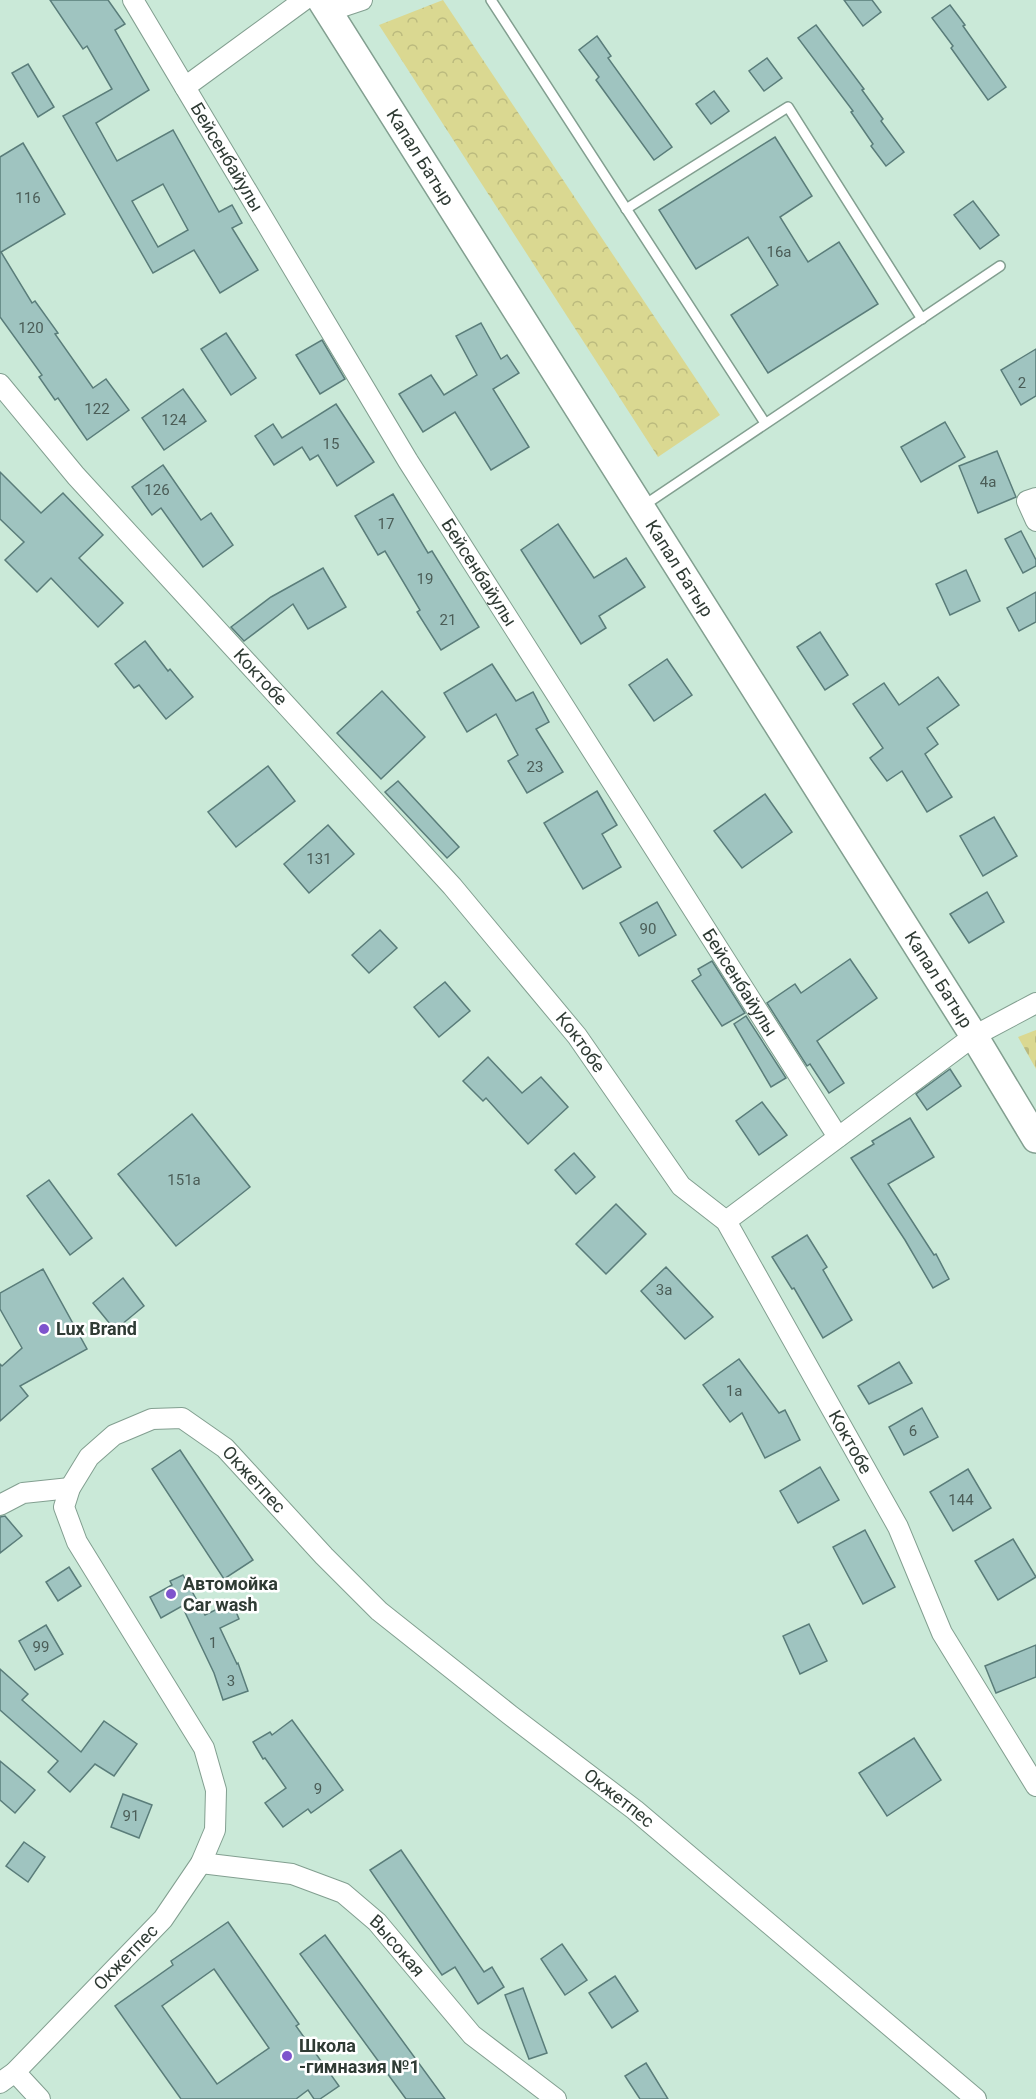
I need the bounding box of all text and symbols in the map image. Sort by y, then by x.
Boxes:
street label: Бейсенбайулы [187,99,268,215]
street label: Капал Батыр [382,105,459,209]
house number: 116 [15,189,41,207]
house number: 16а [766,243,792,261]
house number: 120 [18,319,44,337]
house number: 2 [1018,374,1026,392]
house number: 122 [84,400,110,418]
house number: 124 [161,411,187,429]
house number: 15 [323,435,339,453]
house number: 4а [980,473,996,491]
house number: 126 [144,481,170,499]
house number: 17 [378,515,394,533]
street label: Бейсенбайулы [437,515,521,630]
street label: Капал Батыр [641,516,718,620]
house number: 19 [417,570,433,588]
house number: 21 [440,611,456,629]
street label: Коктобе [229,644,292,709]
house number: 23 [527,758,543,776]
house number: 131 [306,850,332,868]
house number: 90 [640,920,656,938]
street label: Бейсенбайулы [698,925,782,1040]
street label: Капал Батыр [901,927,977,1032]
street label: Коктобе [552,1008,610,1076]
house number: 151а [167,1171,201,1189]
house number: 3а [656,1281,672,1299]
place label: Lux Brand [56,1318,137,1339]
marker: Lux Brand [37,1322,51,1336]
house number: 1а [726,1382,742,1400]
street label: Коктобе [825,1406,877,1477]
house number: 6 [909,1422,917,1440]
street label: Окжетпес [218,1441,290,1517]
house number: 144 [948,1491,974,1509]
place label: Автомойка Car wash [183,1573,278,1615]
marker: Автомойка Car wash [164,1587,178,1601]
house number: 1 [209,1634,217,1652]
house number: 99 [33,1638,49,1656]
house number: 3 [227,1672,235,1690]
street label: Окжетпес [580,1764,659,1832]
house number: 9 [314,1780,322,1798]
house number: 91 [123,1807,139,1825]
street label: Высокая [366,1910,429,1981]
street label: Окжетпес [89,1920,162,1994]
place label: Школа -гимназия №1 [299,2035,420,2077]
marker: Школа -гимназия №1 [280,2049,294,2063]

